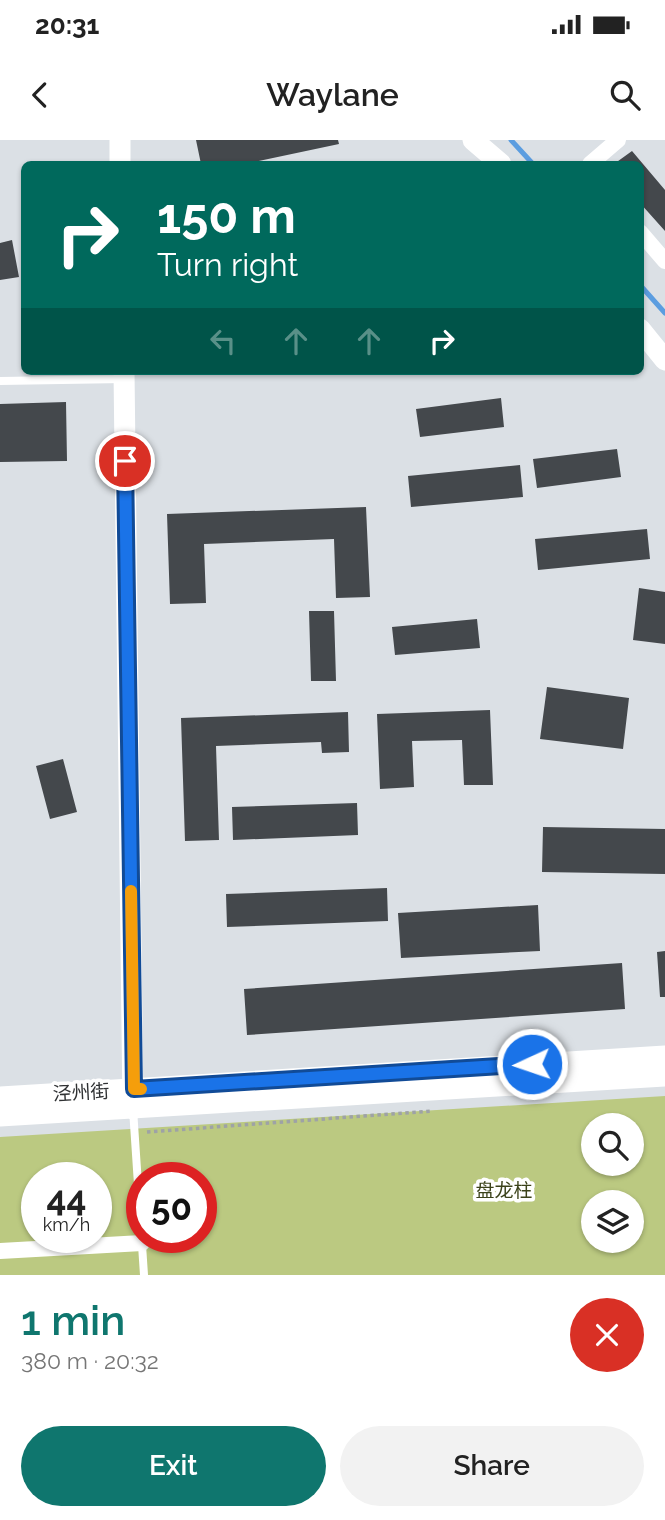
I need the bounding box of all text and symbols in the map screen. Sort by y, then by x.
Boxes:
text: 20:31 [35,10,99,40]
icon: back [21,76,59,114]
text: Waylane [266,76,399,113]
icon: search [606,76,644,114]
text: 150 m [157,187,296,244]
icon: right [42,189,133,280]
text: Turn right [157,246,298,283]
icon: left [204,322,242,360]
icon: ahead [277,322,315,360]
icon: ahead [350,322,388,360]
icon: right [423,322,461,360]
pin [95,431,155,491]
icon: arrive [106,442,144,480]
position arrow [495,1027,569,1101]
street label: 泾州街 [52,1080,110,1104]
map controls [581,1113,644,1253]
button: search [581,1113,644,1176]
speed limit sign: 50 [126,1162,217,1253]
text: 44 [47,1178,86,1219]
park label: 盘龙柱 [475,1179,533,1201]
button: layers [581,1190,644,1253]
text: km/h [43,1214,90,1235]
text: 1 min [21,1296,125,1345]
button: close [570,1298,644,1372]
text: 380 m · 20:32 [21,1347,159,1374]
button: Exit [21,1426,326,1506]
button: Share [340,1426,644,1506]

